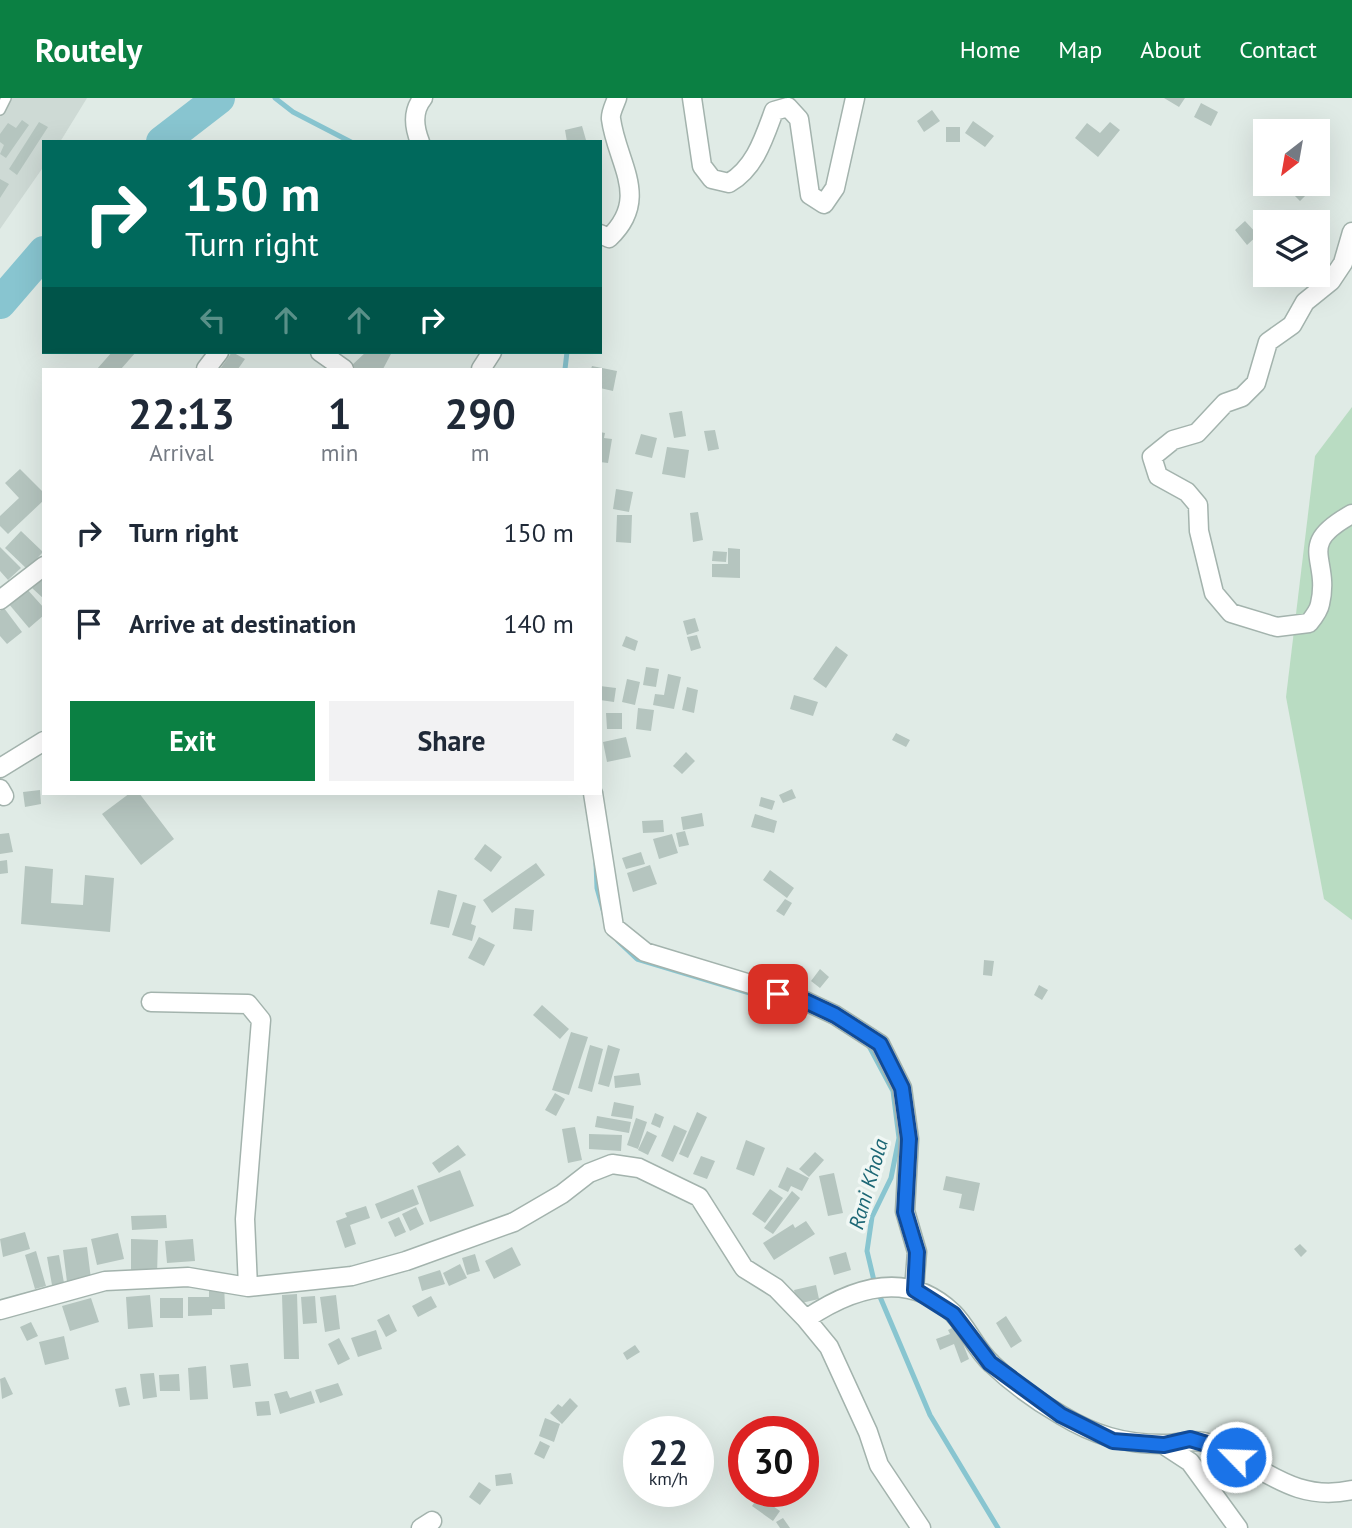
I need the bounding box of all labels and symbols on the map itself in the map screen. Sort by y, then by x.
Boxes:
north arrow [1253,119,1330,196]
pin [748,964,808,1024]
water label: Rani Khola [842,1135,894,1232]
speed limit sign: 30 [728,1416,819,1507]
position arrow [1199,1420,1273,1494]

